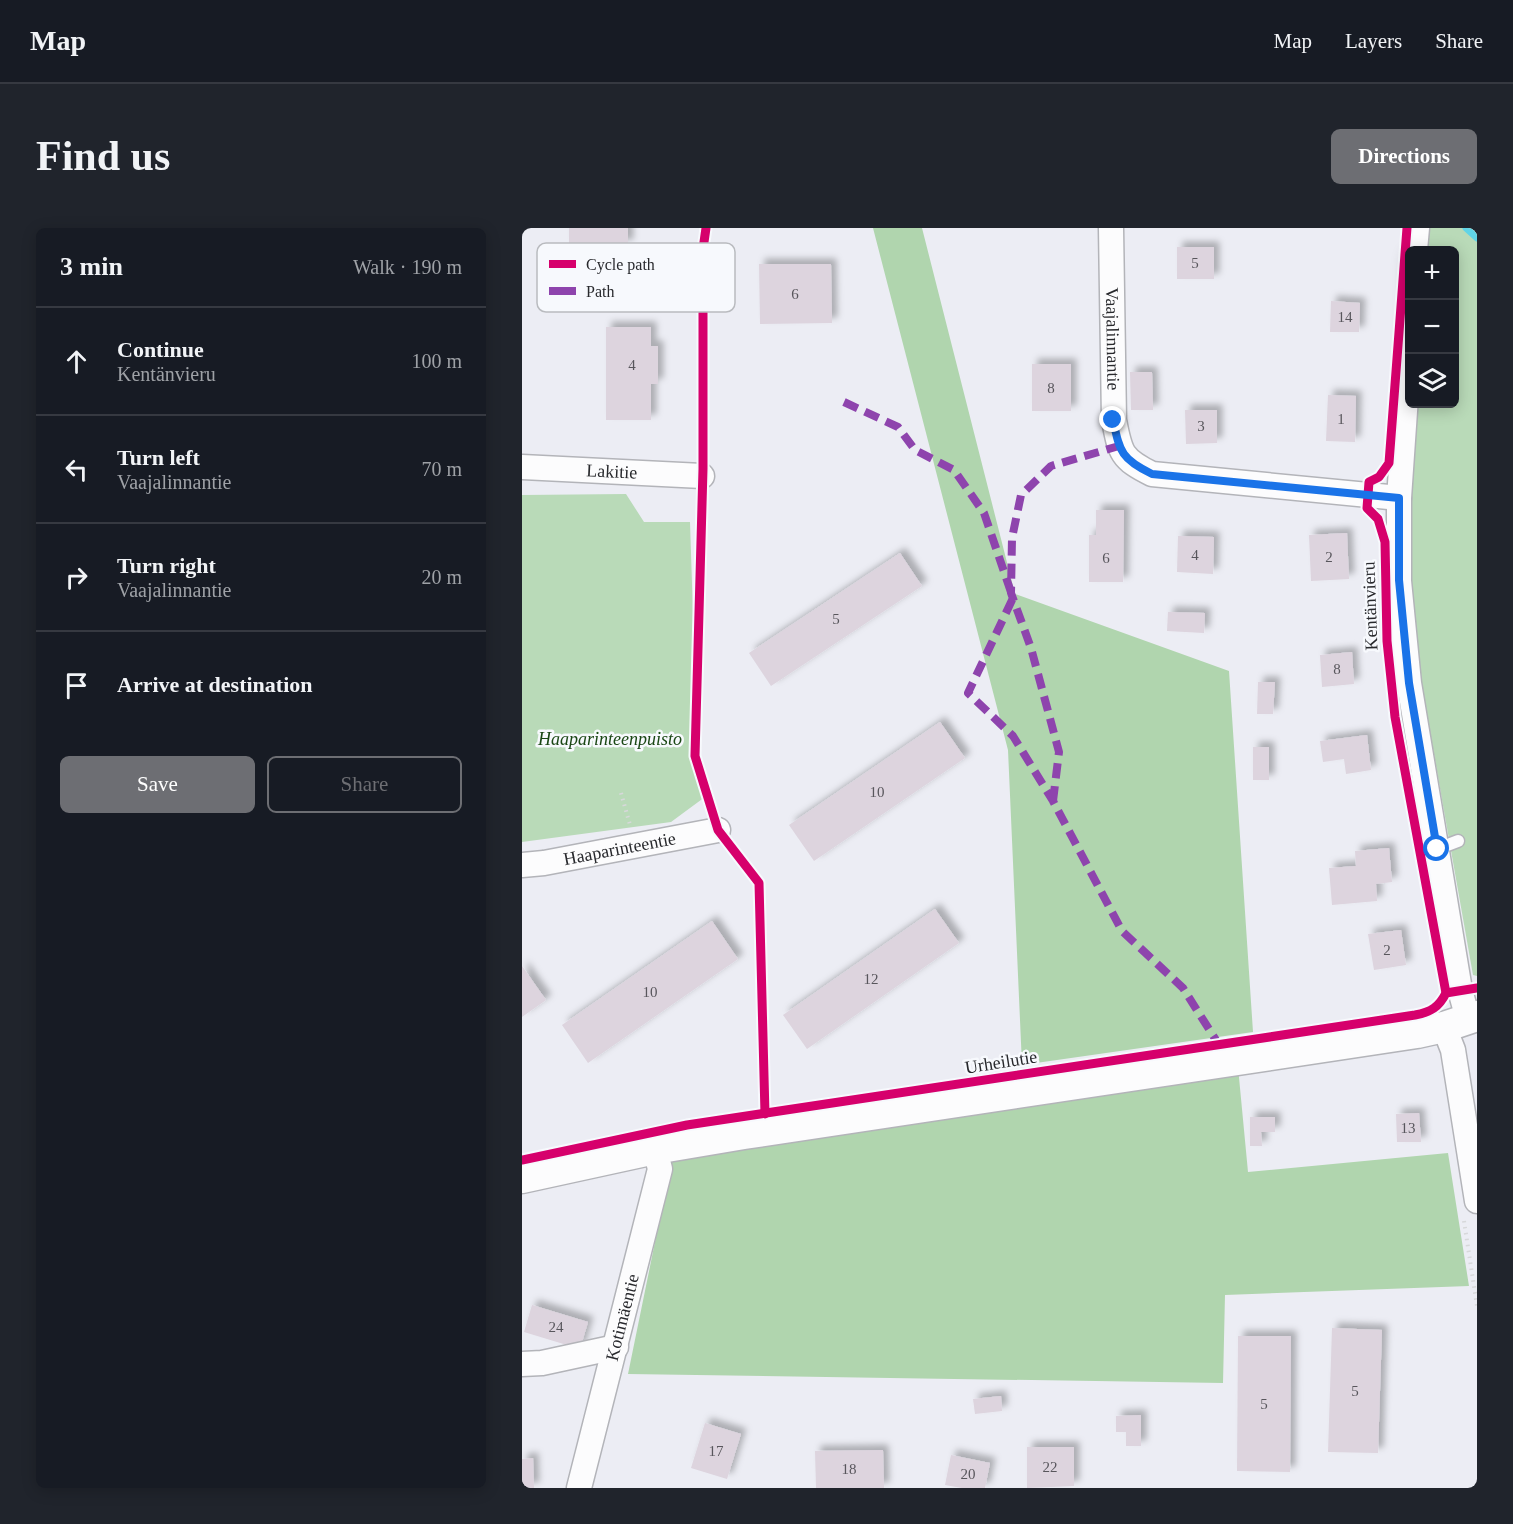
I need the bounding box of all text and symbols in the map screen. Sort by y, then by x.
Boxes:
text: Map [30,25,86,56]
text: Map [1274,29,1312,53]
text: Layers [1345,29,1402,53]
text: Share [1435,29,1483,53]
button: Directions [1331,129,1477,184]
text: Find us [36,133,170,179]
legend [537,243,735,312]
map controls [1405,246,1459,408]
button: + [1405,246,1459,300]
text: 3 min [60,252,123,281]
house number: 5 [1191,255,1199,271]
text: Walk · 190 m [353,256,462,278]
text: Cycle path [586,256,655,274]
text: Path [586,283,614,300]
house number: 6 [791,286,799,302]
street label: Vaajalinnantie [1102,287,1124,391]
button: − [1405,300,1459,354]
house number: 14 [1338,309,1353,325]
text: Continue [117,337,204,362]
icon: ahead [60,345,93,378]
text: 100 m [411,350,462,372]
button: layers [1405,354,1459,408]
house number: 4 [628,357,636,373]
text: Kentänvieru [117,363,216,385]
house number: 8 [1047,380,1055,396]
route end [1099,406,1125,432]
house number: 1 [1337,411,1345,427]
house number: 3 [1197,418,1205,434]
text: Turn left [117,445,200,470]
icon: left [60,453,93,486]
text: 70 m [421,458,462,480]
street label: Lakitie [586,460,638,483]
text: Vaajalinnantie [117,471,231,493]
house number: 4 [1191,547,1199,563]
house number: 2 [1325,549,1333,565]
house number: 6 [1102,550,1110,566]
text: Turn right [117,553,216,578]
icon: right [60,561,93,594]
street label: Kentänvieru [1358,561,1382,651]
text: 20 m [421,566,462,588]
text: Vaajalinnantie [117,579,231,601]
house number: 5 [832,611,840,627]
house number: 8 [1333,661,1341,677]
icon: arrive [60,669,93,702]
text: Arrive at destination [117,672,313,697]
park label: Haaparinteenpuisto [537,729,682,749]
button: Save [60,756,255,813]
button: Share [267,756,462,813]
house number: 10 [870,784,885,800]
street label: Haaparinteentie [562,828,677,869]
route start [1423,835,1449,861]
house number: 2 [1383,942,1391,958]
house number: 12 [864,971,879,987]
house number: 10 [643,984,658,1000]
street label: Urheilutie [963,1046,1039,1078]
house number: 13 [1401,1120,1416,1136]
street label: Kotimäentie [602,1272,643,1363]
house number: 24 [549,1319,564,1335]
house number: 5 [1351,1383,1359,1399]
house number: 5 [1260,1396,1268,1412]
house number: 17 [709,1443,724,1459]
house number: 22 [1043,1459,1058,1475]
house number: 18 [842,1461,857,1477]
house number: 20 [961,1466,976,1482]

